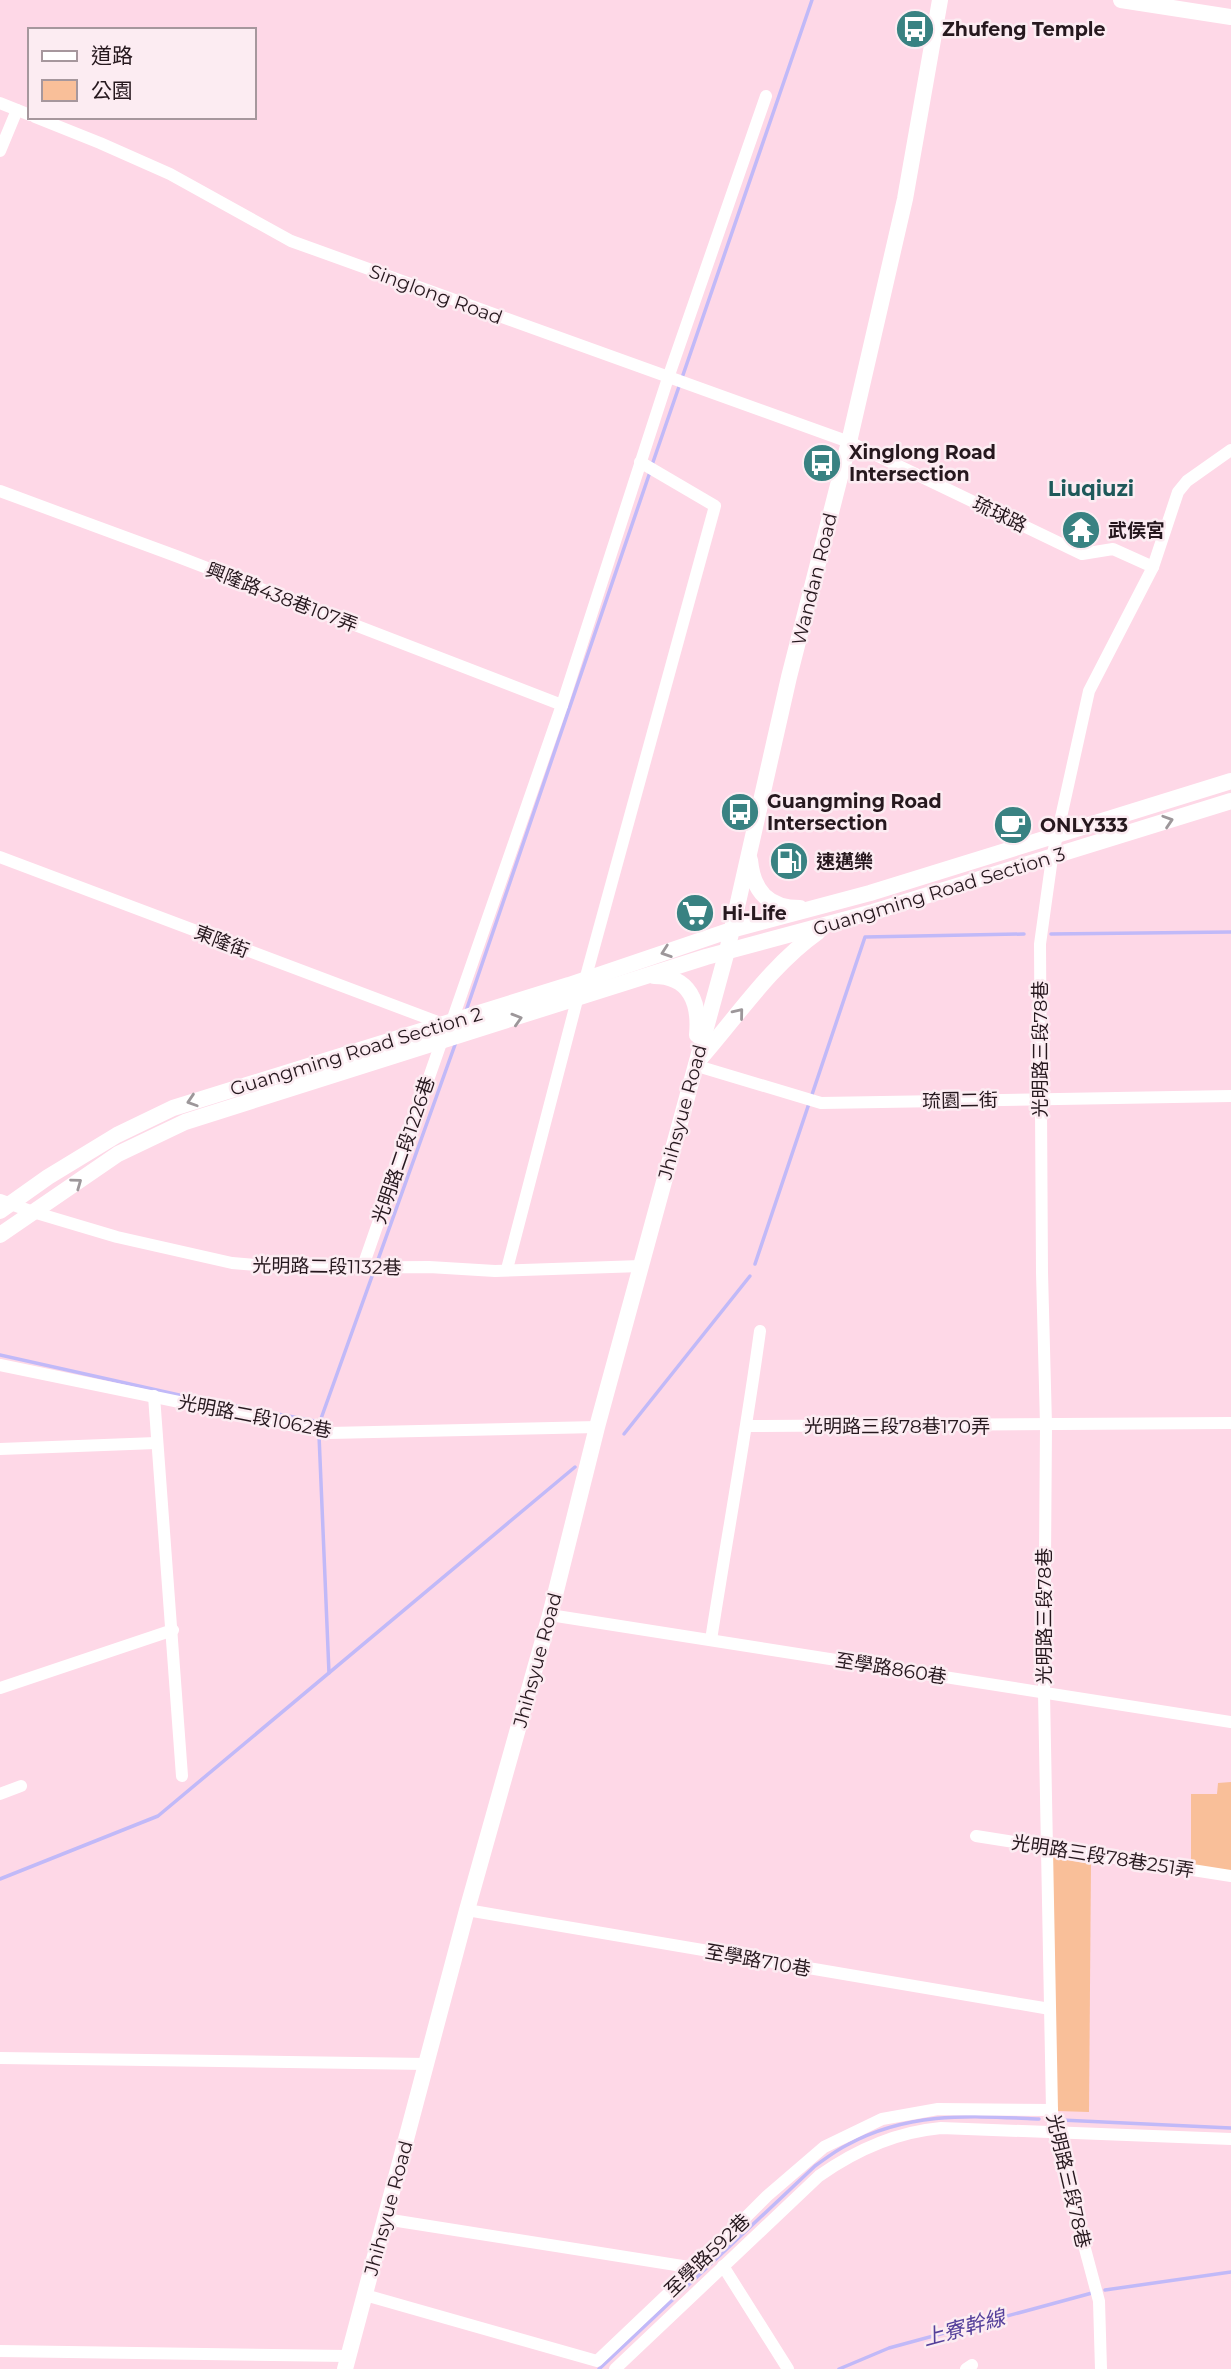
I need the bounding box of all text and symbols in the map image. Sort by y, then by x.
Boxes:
bus stop icon: Zhufeng Temple [894,8,936,50]
place label: Zhufeng Temple [942,18,1105,41]
legend [28,28,256,119]
text: 道路 [91,43,133,68]
text: 公園 [91,78,133,103]
street label: Singlong Road [366,260,506,329]
place label: Xinglong Road Intersection [849,441,996,486]
bus stop icon: Xinglong Road Intersection [801,442,843,484]
district label: Liuqiuzi [1048,476,1134,501]
street label: 琉球路 [969,492,1030,537]
temple icon: 武侯宮 [1060,509,1102,551]
street label: Wandan Road [787,510,842,648]
place label: 武侯宮 [1108,519,1165,542]
street label: 興隆路438巷107弄 [203,558,361,637]
place label: Guangming Road Intersection [767,790,942,835]
bus stop icon: Guangming Road Intersection [719,791,761,833]
cafe icon: ONLY333 [992,804,1034,846]
place label: ONLY333 [1040,814,1128,837]
one-way arrow [1162,815,1174,829]
fuel station icon: 速邁樂 [768,840,810,882]
street label: Guangming Road Section 3 [810,842,1068,941]
place label: 速邁樂 [816,850,873,873]
supermarket icon: Hi-Life [674,892,716,934]
place label: Hi-Life [722,902,787,925]
street label: 東隆街 [191,921,253,962]
one-way arrow [661,944,673,959]
street label: 光明路三段78巷 [1029,981,1052,1117]
street label: Guangming Road Section 2 [227,1002,485,1101]
one-way arrow [730,1009,743,1021]
one-way arrow [511,1012,523,1027]
street label: Jhihsyue Road [653,1042,712,1183]
street label: 光明路二段1226巷 [368,1074,439,1227]
street label: 琉園二街 [922,1088,998,1113]
one-way arrow [187,1093,199,1108]
one-way arrow [69,1179,82,1191]
street label: 光明路二段1132巷 [252,1254,402,1279]
street label: 光明路二段1062巷 [176,1390,334,1443]
street label: 光明路三段78巷170弄 [804,1415,990,1438]
street label: 光明路三段78巷 [1033,1548,1056,1684]
street label: Jhihsyue Road [508,1590,567,1731]
street label: 至學路860巷 [834,1648,948,1689]
street label: 光明路三段78巷251弄 [1010,1831,1196,1882]
street label: 至學路710巷 [703,1940,813,1981]
street label: 光明路三段78巷 [1042,2112,1095,2250]
street label: Jhihsyue Road [359,2138,418,2279]
street label: 至學路592巷 [660,2209,755,2302]
water label: 上寮幹線 [920,2304,1010,2350]

